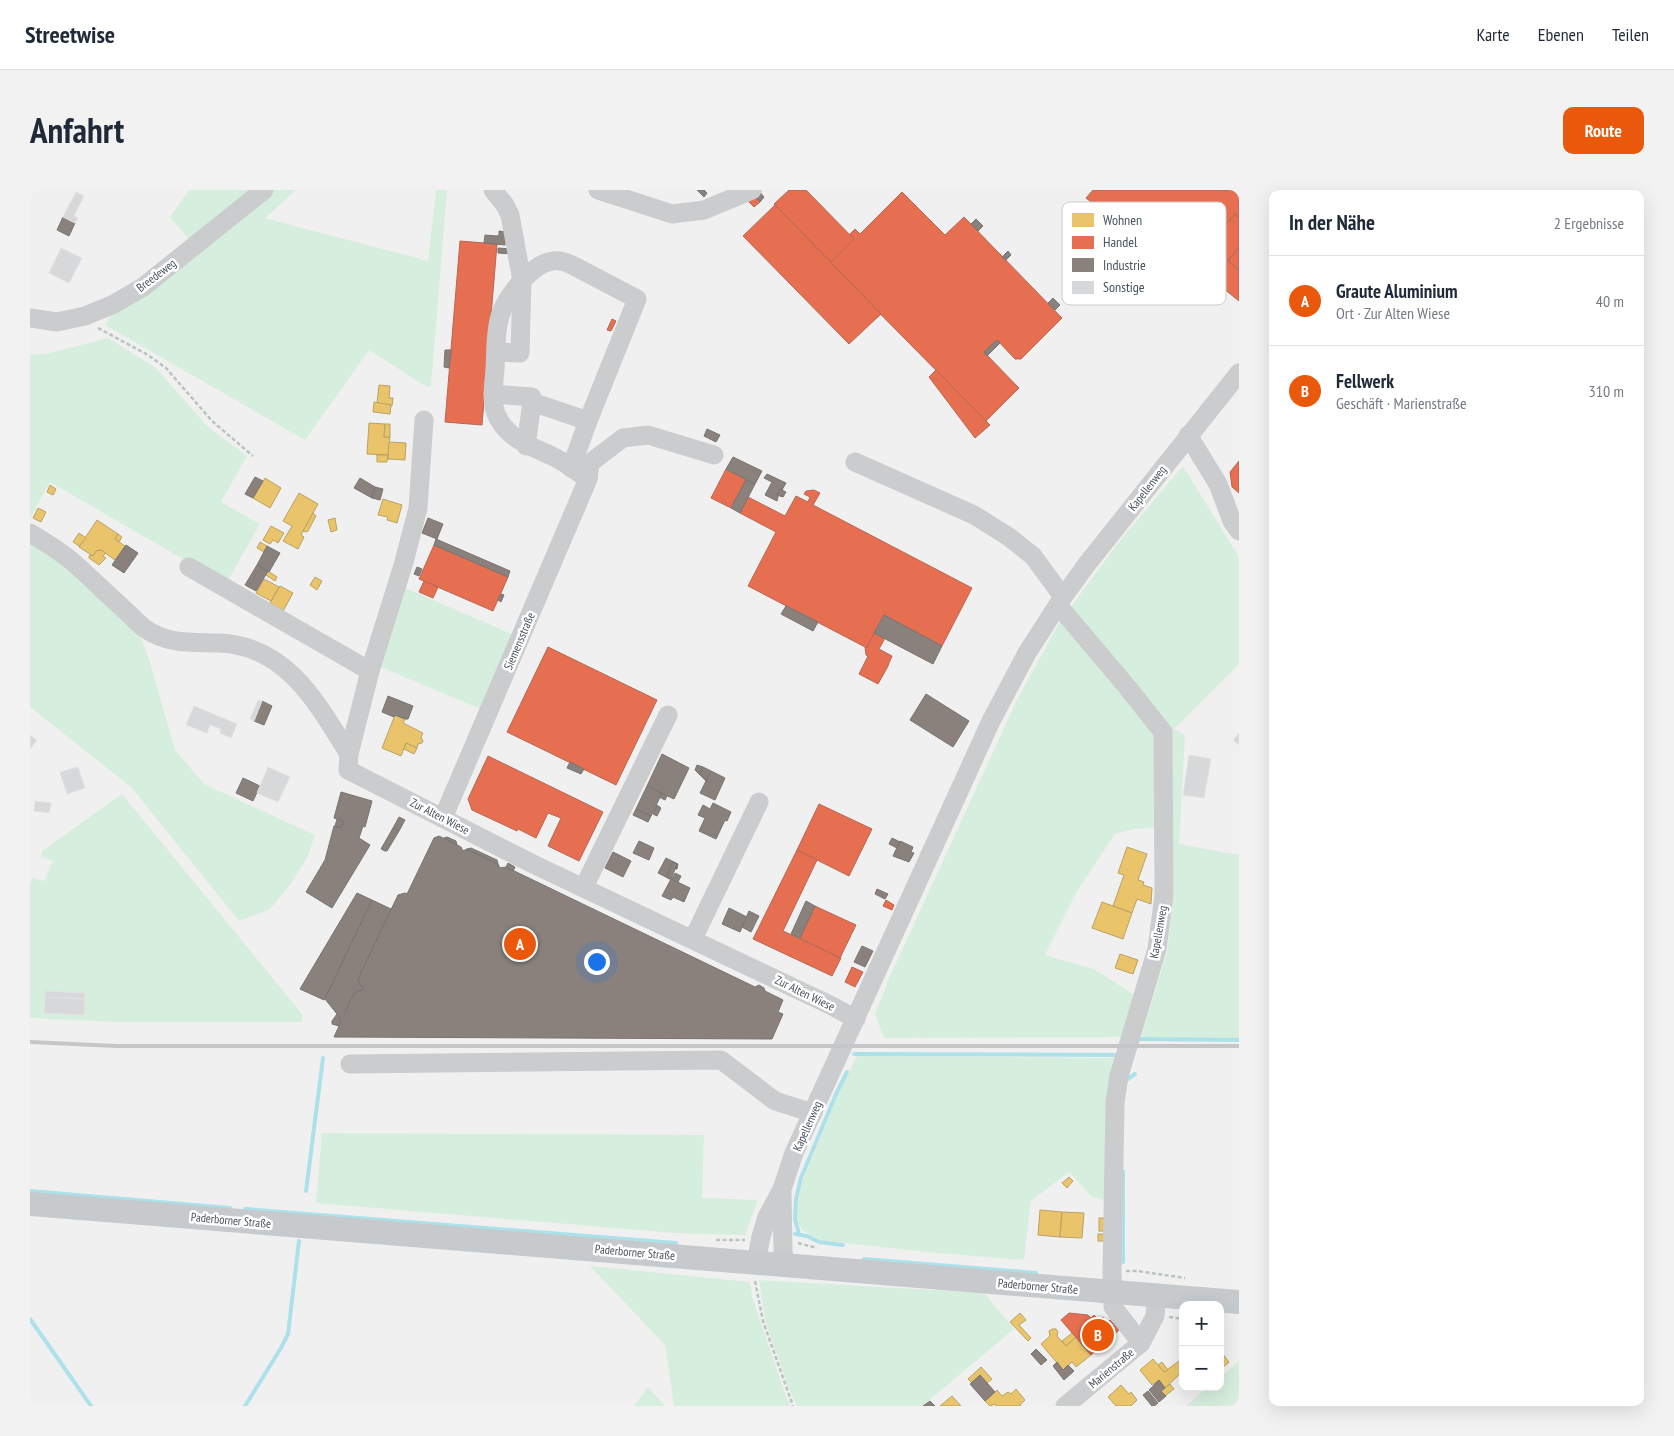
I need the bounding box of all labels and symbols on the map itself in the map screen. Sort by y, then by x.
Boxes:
legend [1062,202,1226,305]
text: Wohnen [1103,211,1142,229]
text: Handel [1103,233,1138,251]
street label: Breedeweg [133,255,179,295]
text: Industrie [1103,256,1146,274]
text: Sonstige [1103,278,1145,296]
street label: Kapellenweg [1125,462,1169,514]
street label: Siemensstraße [500,610,538,672]
street label: Zur Alten Wiese [408,795,472,837]
street label: Kapellenweg [1146,904,1170,960]
pin: A [504,925,536,963]
your location [584,949,610,975]
street label: Zur Alten Wiese [773,972,837,1014]
street label: Kapellenweg [789,1099,825,1153]
street label: Paderborner Straße [190,1209,272,1231]
street label: Paderborner Straße [594,1241,676,1263]
street label: Paderborner Straße [997,1275,1079,1297]
pin: B [1082,1316,1114,1354]
street label: Marienstraße [1085,1345,1137,1391]

